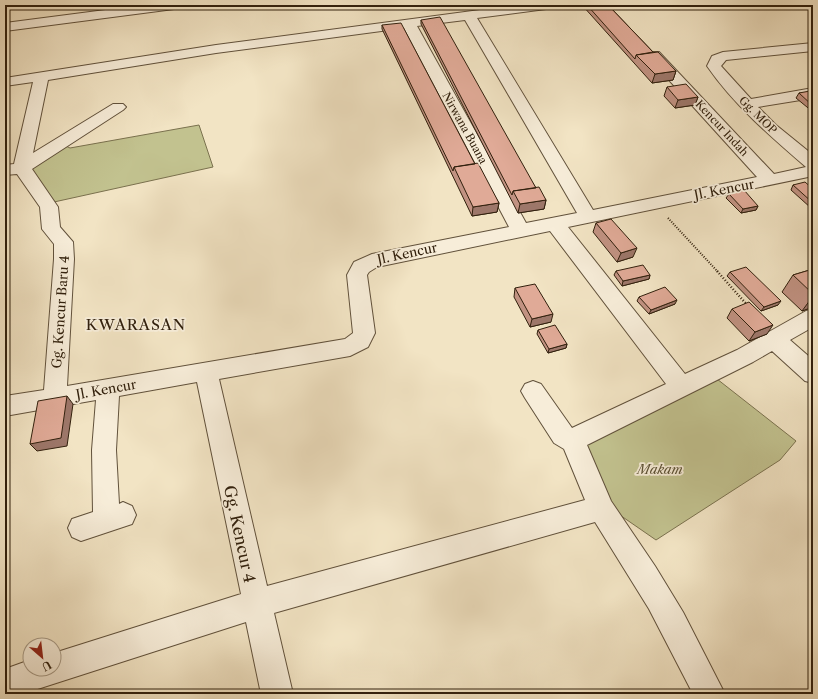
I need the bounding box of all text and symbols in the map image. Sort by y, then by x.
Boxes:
street label: Nirwana Buana [439,90,491,167]
street label: Gg. MOP [736,93,780,137]
street label: Kencur Indah [692,97,752,159]
street label: Jl. Kencur [691,175,756,203]
street label: Jl. Kencur [374,239,439,268]
street label: Gg. Kencur Baru 4 [48,255,72,369]
district label: KWARASAN [86,315,186,334]
street label: Jl. Kencur [73,376,138,403]
park label: Makam [635,461,683,477]
street label: Gg. Kencur 4 [220,484,260,584]
north arrow [22,637,62,677]
text: U [39,658,54,674]

